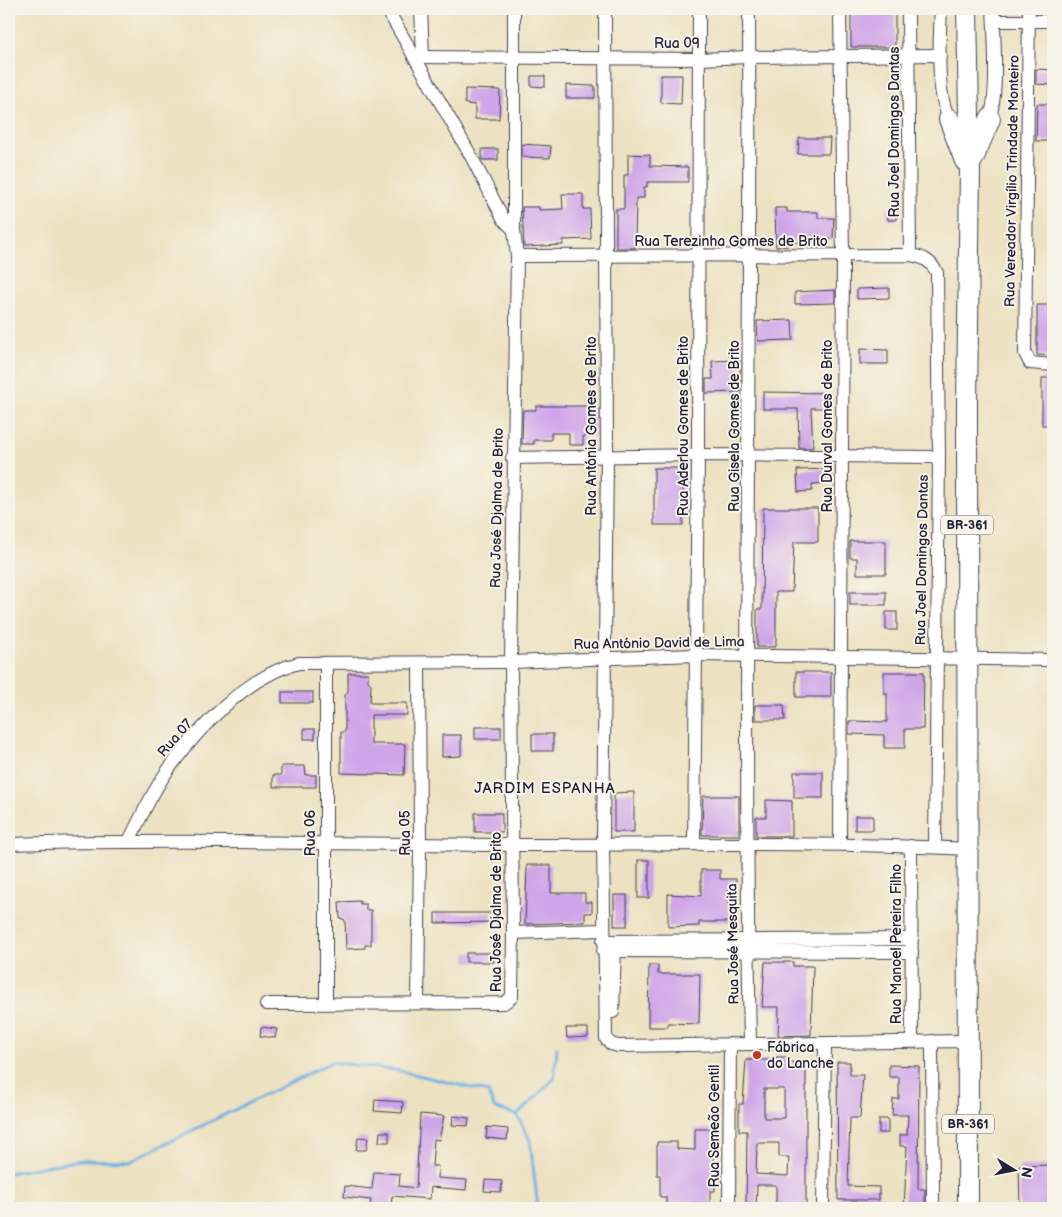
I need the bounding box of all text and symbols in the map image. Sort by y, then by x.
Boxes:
street label: Rua 09 [654,35,700,52]
street label: Rua Joel Domingos Dantas [886,46,903,217]
street label: Rua Vereador Virgílio Trindade Monteiro [1001,55,1023,307]
street label: Rua Terezinha Gomes de Brito [634,233,828,250]
street label: Rua Antónia Gomes de Brito [583,336,600,516]
street label: Rua Aderlou Gomes de Brito [675,336,692,516]
street label: Rua Gisela Gomes de Brito [726,340,743,512]
street label: Rua Durval Gomes de Brito [819,340,836,512]
street label: Rua José Djalma de Brito [487,428,507,588]
street label: Rua Joel Domingos Dantas [912,474,932,646]
road number: BR-361 [941,516,993,534]
street label: Rua António David de Lima [573,633,745,653]
street label: Rua 07 [154,716,196,760]
district label: JARDIM ESPANHA [474,779,616,798]
street label: Rua 06 [302,809,319,856]
street label: Rua 05 [397,810,414,856]
street label: Rua José Djalma de Brito [488,832,505,992]
street label: Rua Manoel Pereira Filho [888,864,905,1024]
street label: Rua José Mesquita [723,883,743,1005]
place label: Fábrica do Lanche [767,1039,834,1072]
marker: Fábrica do Lanche [751,1049,763,1061]
street label: Rua Semeão Gentil [706,1065,723,1187]
road number: BR-361 [942,1114,994,1134]
north arrow [990,1144,1040,1194]
text: N [1017,1166,1036,1179]

